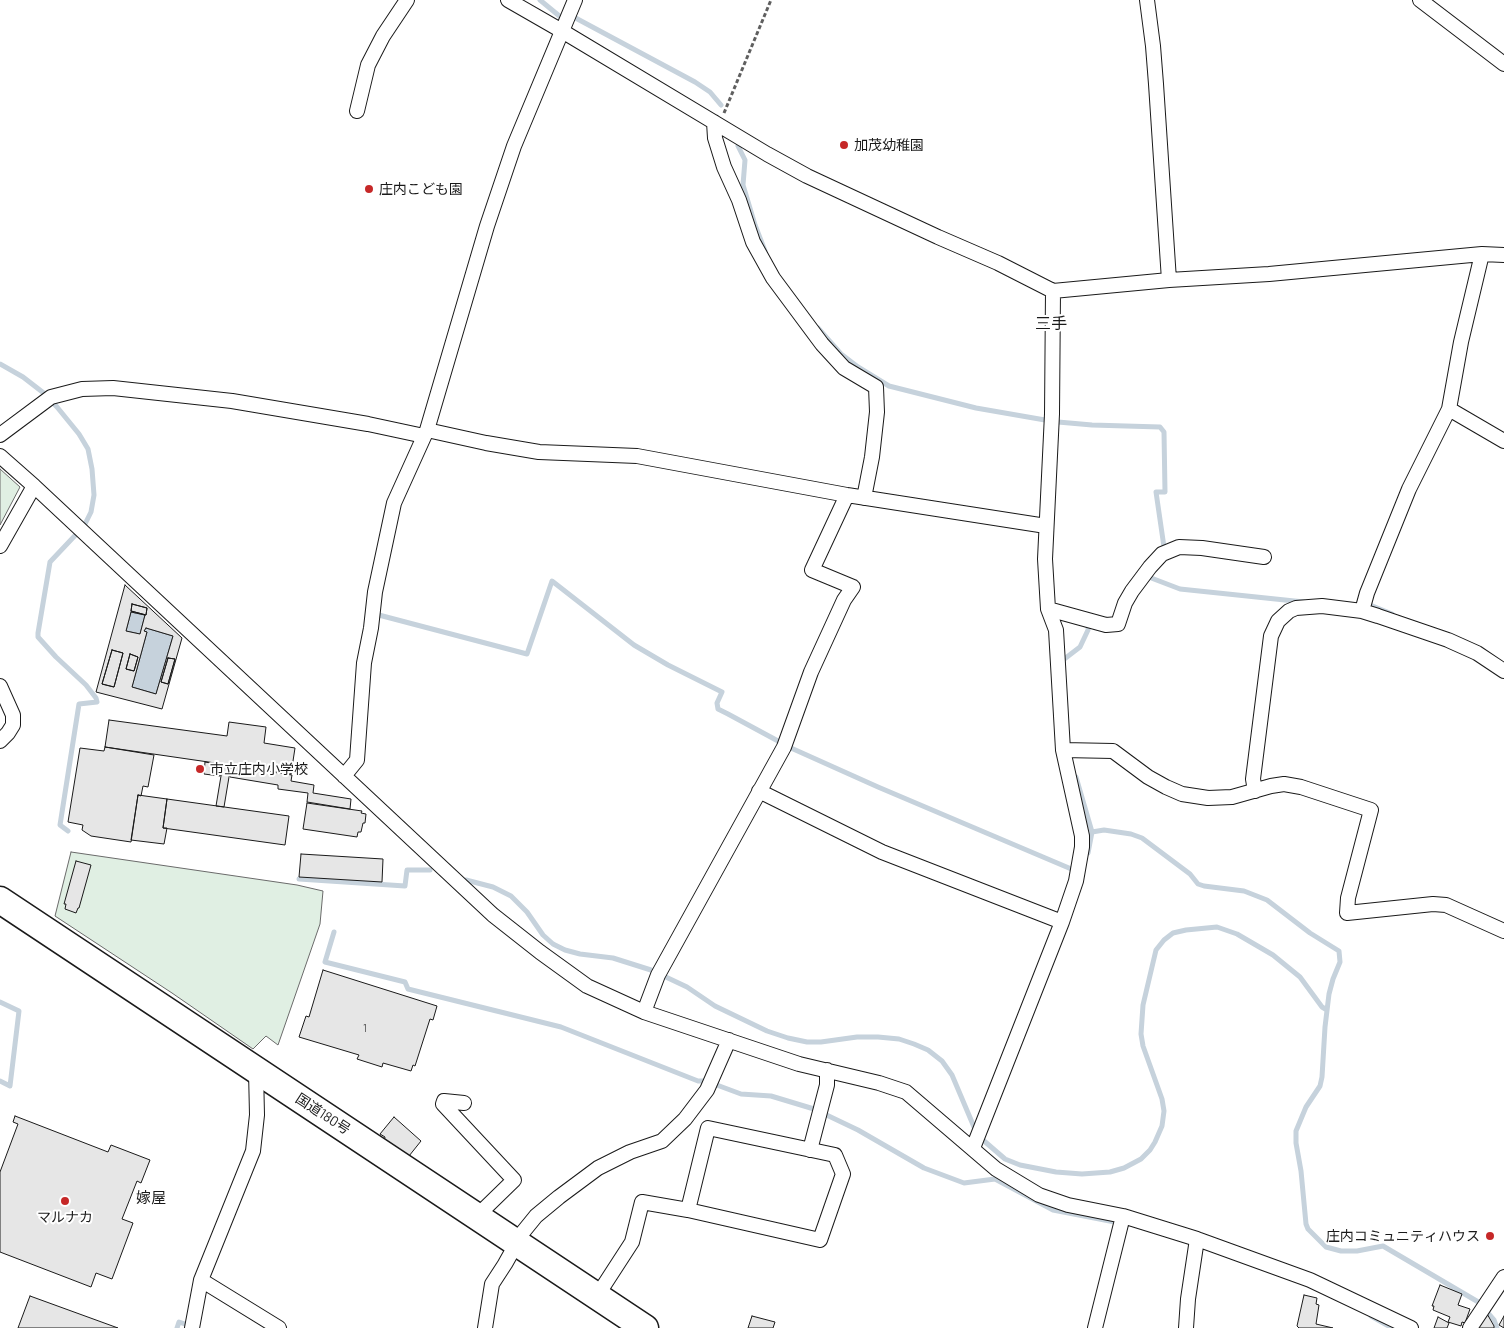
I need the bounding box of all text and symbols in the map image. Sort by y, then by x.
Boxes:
place label: 加茂幼稚園 [854,137,924,153]
marker: 加茂幼稚園 [838,139,850,151]
place label: 庄内こども園 [379,181,463,197]
marker: 庄内こども園 [363,183,375,195]
district label: 三手 [1035,314,1067,334]
place label: 市立庄内小学校 [210,761,308,777]
marker: 市立庄内小学校 [194,763,206,775]
house number: 1 [363,1021,367,1035]
street label: 国道180号 [292,1090,354,1138]
district label: 嫁屋 [136,1189,166,1207]
marker: マルナカ [59,1195,71,1207]
place label: マルナカ [37,1209,93,1225]
place label: 庄内コミュニティハウス [1326,1228,1480,1244]
marker: 庄内コミュニティハウス [1484,1230,1496,1242]

